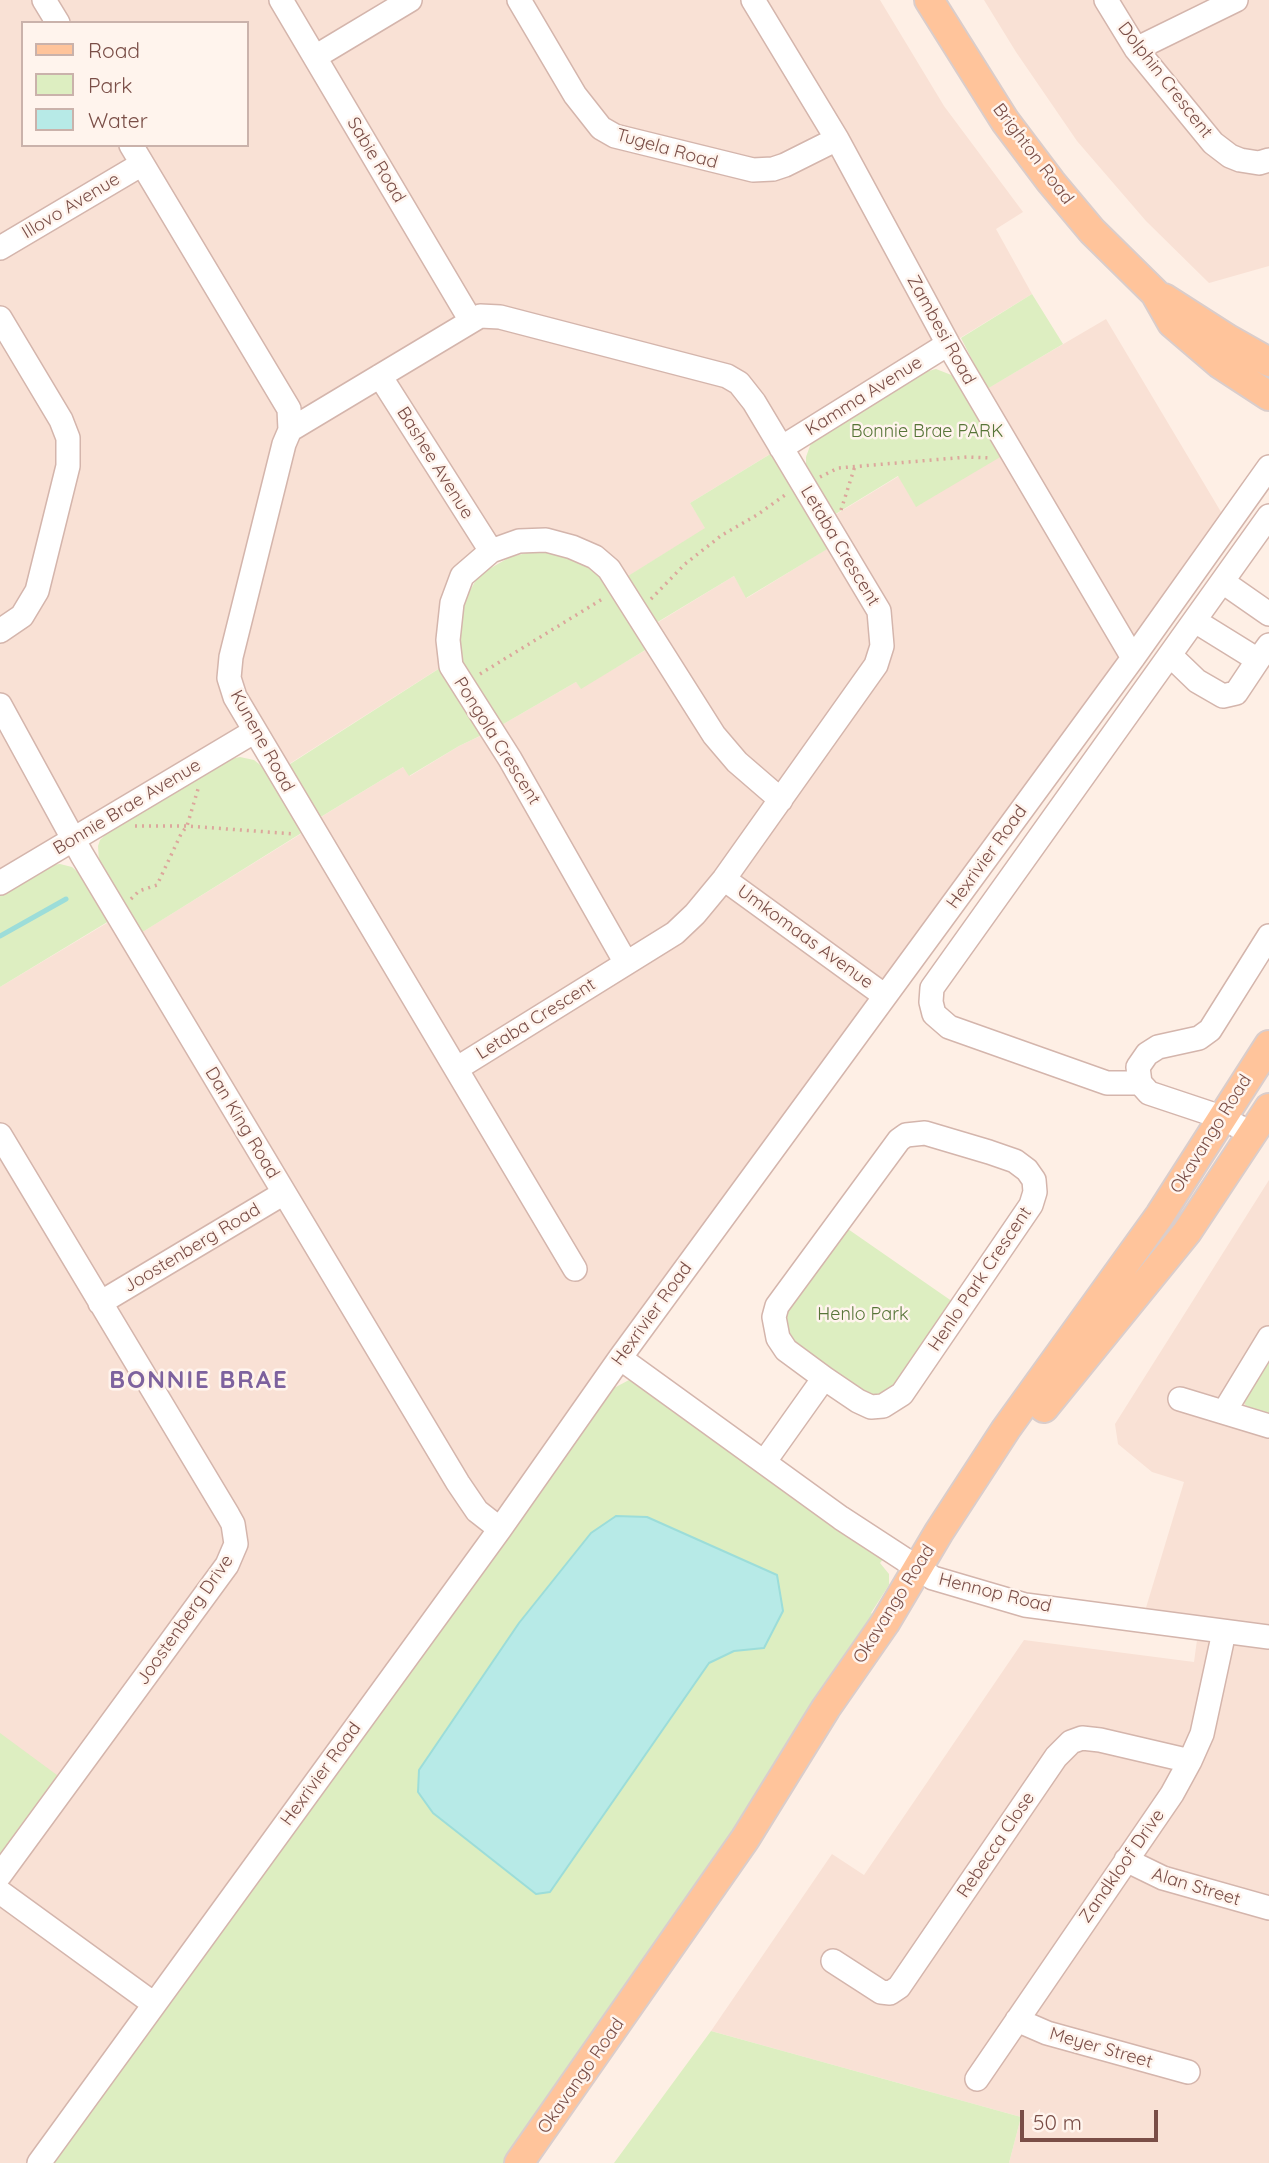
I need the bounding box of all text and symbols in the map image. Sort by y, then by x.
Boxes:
street label: Dolphin Crescent [1113,18,1217,142]
legend [21,21,248,147]
text: Road [88,37,140,63]
text: Park [88,72,132,98]
street label: Brighton Road [988,99,1078,209]
text: Water [88,107,148,133]
street label: Sabie Road [342,113,410,207]
street label: Tugela Road [614,124,720,174]
street label: Illovo Avenue [18,168,124,244]
street label: Zambesi Road [902,271,980,389]
street label: Kamma Avenue [802,352,926,440]
street label: Bashee Avenue [392,403,478,523]
park label: Bonnie Brae PARK [851,421,1003,443]
street label: Letaba Crescent [796,482,884,610]
street label: Pongola Crescent [449,673,545,809]
street label: Kunene Road [225,686,299,796]
street label: Bonnie Brae Avenue [49,754,205,860]
street label: Hexrivier Road [942,801,1032,913]
street label: Umkomaas Avenue [733,880,877,994]
street label: Letaba Crescent [472,974,600,1064]
street label: Dan King Road [200,1063,284,1183]
street label: Okavango Road [1166,1071,1256,1197]
street label: Joostenberg Road [120,1199,264,1297]
street label: Henlo Park Crescent [924,1203,1036,1355]
street label: Hexrivier Road [607,1258,697,1370]
park label: Henlo Park [817,1304,909,1326]
district label: BONNIE BRAE [111,1367,287,1395]
street label: Okavango Road [849,1541,939,1667]
street label: Joostenberg Drive [132,1551,238,1689]
street label: Hennop Road [936,1569,1054,1617]
street label: Hexrivier Road [276,1718,366,1830]
street label: Rebecca Close [953,1788,1039,1902]
street label: Zandkloof Drive [1075,1805,1169,1927]
street label: Alan Street [1149,1863,1243,1911]
street label: Okavango Road [533,2014,629,2138]
street label: Meyer Street [1047,2023,1155,2073]
scale bar [1024,2096,1162,2140]
text: 50 m [1033,2109,1082,2135]

